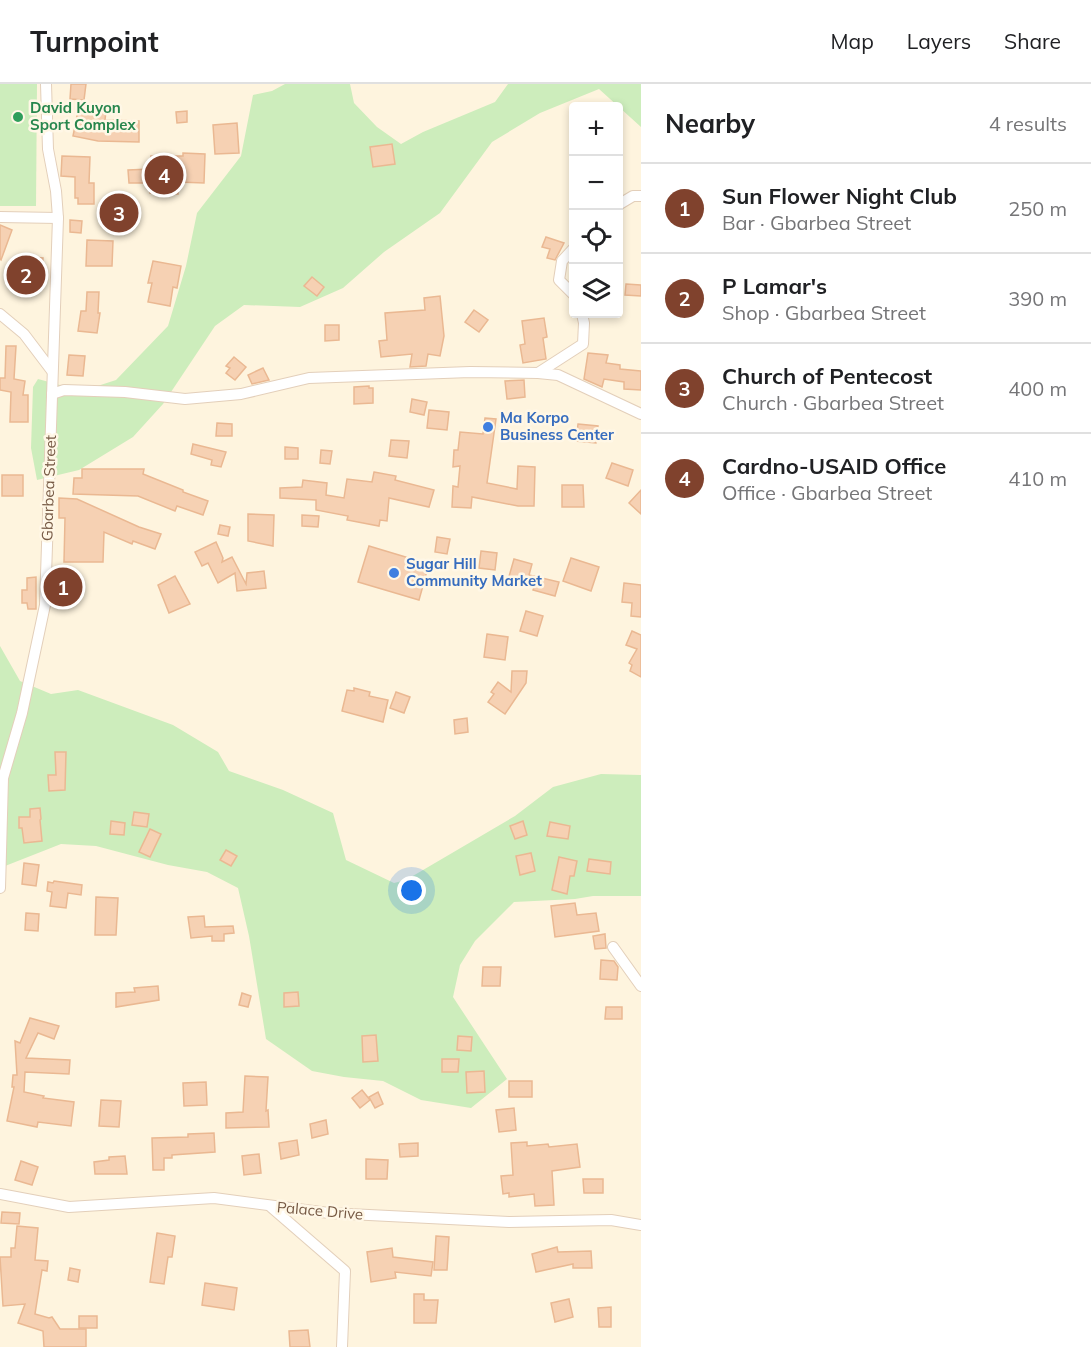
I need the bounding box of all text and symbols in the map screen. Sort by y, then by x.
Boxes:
text: Turnpoint [30,24,159,59]
text: Map [831,28,874,54]
text: Layers [907,28,971,54]
text: Share [1004,28,1061,54]
place label: David Kuyon Sport Complex [30,98,136,134]
map controls [569,102,623,318]
button: + [569,102,623,156]
text: Nearby [665,107,755,140]
marker: David Kuyon Sport Complex [11,110,25,124]
text: 4 results [989,111,1067,136]
pin: 4 [144,152,184,197]
button: − [569,156,623,210]
text: Sun Flower Night Club [722,182,957,210]
pin: 3 [100,190,138,236]
text: 1 [679,196,691,221]
text: 250 m [1008,196,1067,221]
button: locate [569,210,623,264]
text: Bar · Gbarbea Street [722,210,911,235]
pin: 2 [6,252,46,297]
button: layers [569,264,623,318]
text: P Lamar's [722,272,827,300]
text: 2 [679,286,691,311]
text: 390 m [1008,286,1067,311]
text: Shop · Gbarbea Street [722,300,926,325]
text: Church of Pentecost [722,362,932,390]
text: 3 [679,376,691,401]
text: 400 m [1008,376,1067,401]
text: Church · Gbarbea Street [722,390,944,415]
place label: Ma Korpo Business Center [500,408,614,444]
marker: Ma Korpo Business Center [481,420,495,434]
street label: Gbarbea Street [37,435,60,541]
text: Cardno-USAID Office [722,452,946,480]
text: 4 [679,466,691,491]
text: 410 m [1008,466,1067,491]
text: Office · Gbarbea Street [722,480,932,505]
place label: Sugar Hill Community Market [406,554,542,590]
pin: 1 [44,564,82,610]
marker: Sugar Hill Community Market [387,566,401,580]
your location [397,876,426,905]
street label: Palace Drive [276,1197,364,1224]

